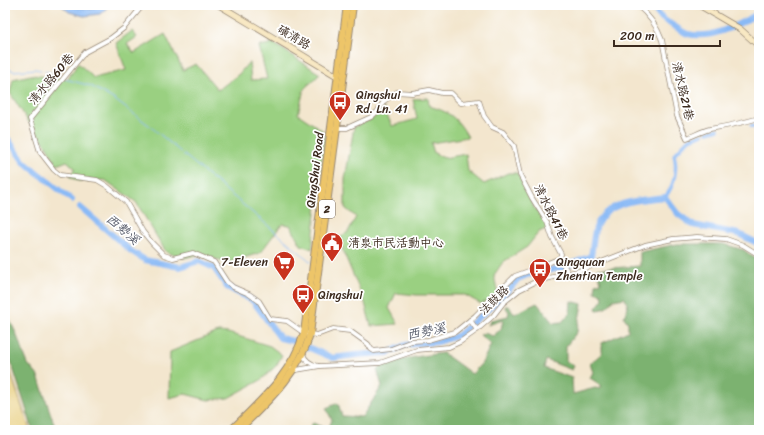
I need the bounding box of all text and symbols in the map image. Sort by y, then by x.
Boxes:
street label: 磺清路 [273,18,315,56]
scale bar [614,22,720,48]
text: 200 m [620,25,654,47]
street label: 清水路60巷 [23,48,79,110]
street label: 清水路21巷 [666,59,700,123]
place label: Qingshui Rd. Ln. 41 [356,84,408,120]
bus stop icon: Qingshui Rd. Ln. 41 [327,89,353,122]
street label: QingShui Road [299,129,331,209]
street label: 清水路41巷 [527,180,575,244]
road number: 2 [319,200,335,218]
water label: 西勢溪 [101,208,146,251]
public building icon: 清泉市民活動中心 [319,230,345,263]
place label: 清泉市民活動中心 [348,232,444,254]
supermarket icon: 7-Eleven [271,249,297,282]
place label: 7-Eleven [221,251,268,273]
place label: Qingquan Zhentian Temple [556,251,643,287]
bus stop icon: Qingquan Zhentian Temple [527,256,553,289]
street label: 法鼓路 [473,280,515,320]
bus stop icon: Qingshui [290,282,316,315]
place label: Qingshui [318,284,363,306]
water label: 西勢溪 [405,316,448,346]

